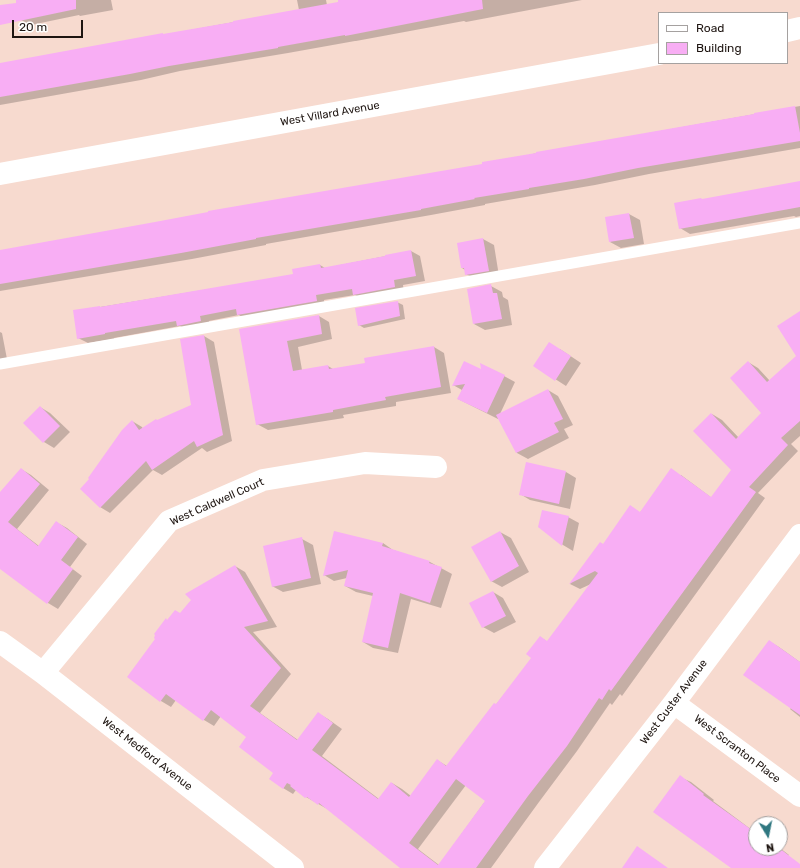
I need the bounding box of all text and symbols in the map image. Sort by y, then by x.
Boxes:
scale bar [14,12,85,38]
legend [658,12,788,64]
text: 20 m [19,20,47,34]
text: Road [696,21,724,35]
text: Building [696,41,742,55]
street label: West Villard Avenue [279,99,381,129]
street label: West Caldwell Court [168,475,266,529]
street label: West Custer Avenue [638,657,710,747]
street label: West Scranton Place [691,712,783,786]
street label: West Medford Avenue [99,715,195,793]
north arrow [748,816,788,856]
text: N [765,840,775,854]

